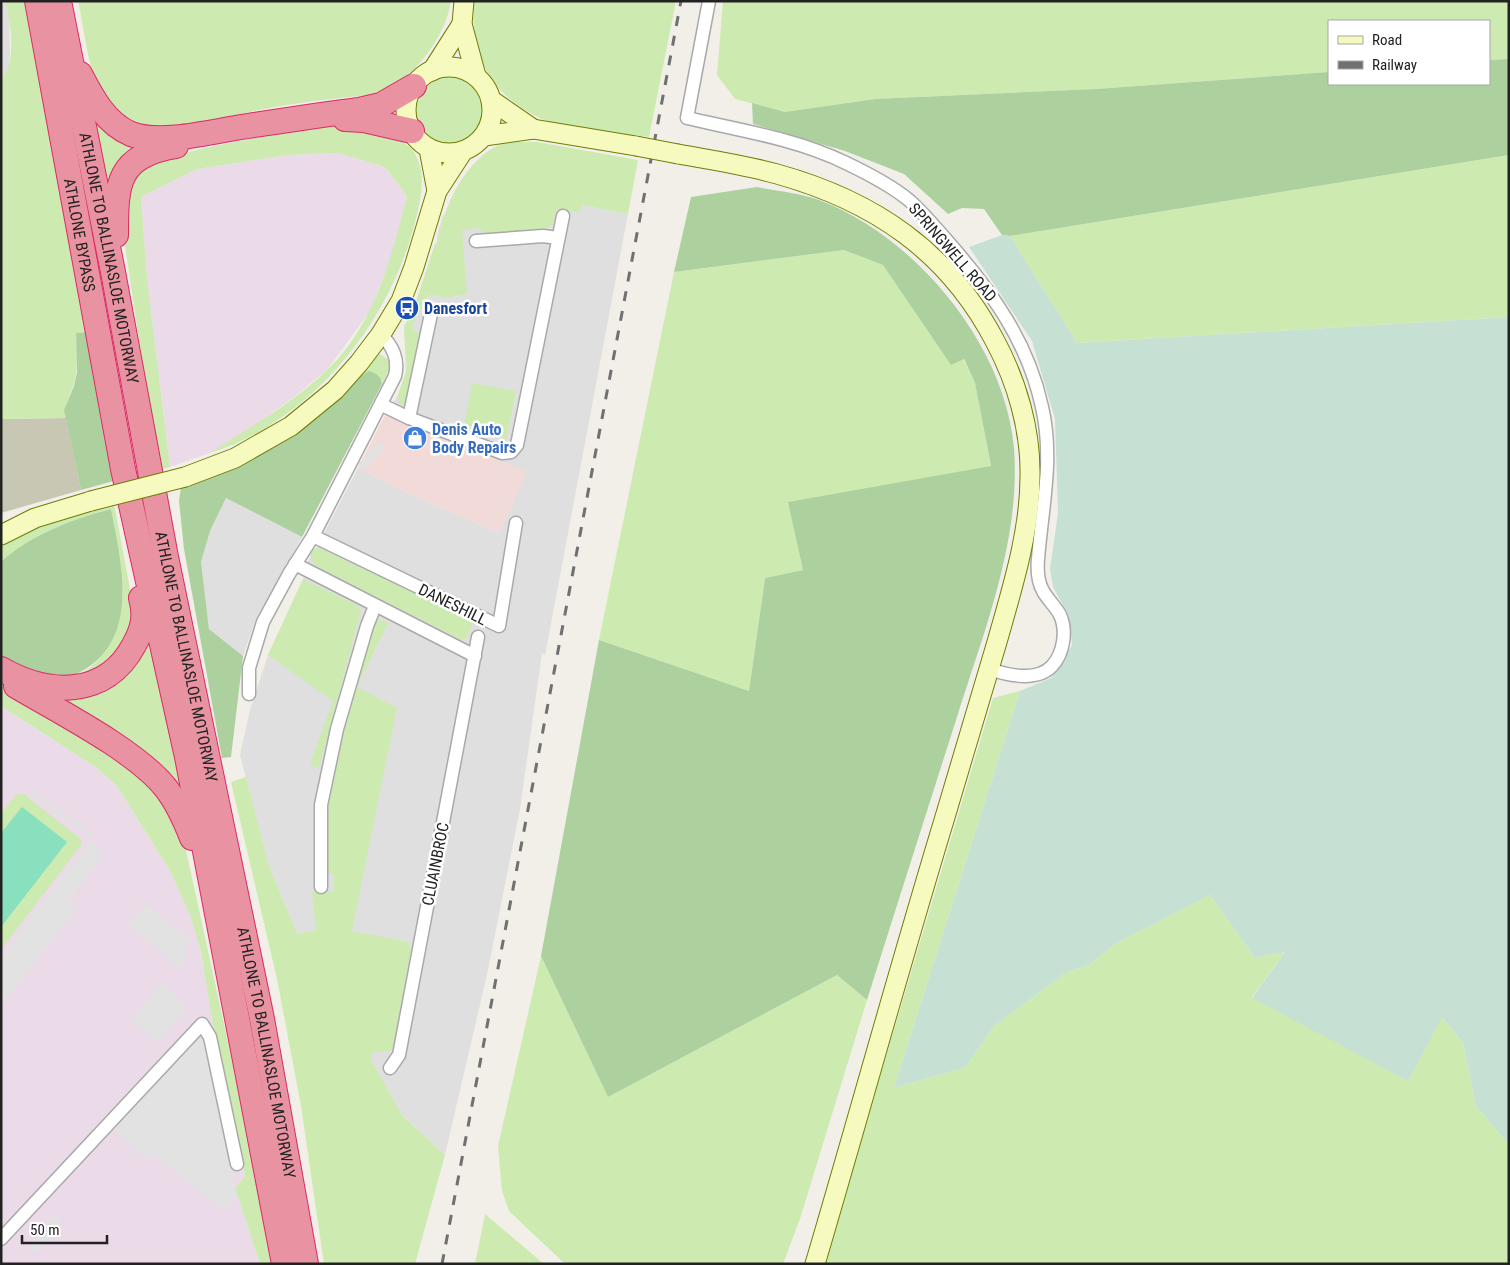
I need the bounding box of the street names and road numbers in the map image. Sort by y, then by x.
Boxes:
street label: ATHLONE TO BALLINASLOE MOTORWAY [75,131,143,386]
street label: ATHLONE BYPASS [60,177,99,293]
street label: SPRINGWELL ROAD [905,199,1001,305]
street label: ATHLONE TO BALLINASLOE MOTORWAY [151,530,222,784]
street label: DANESHILL [416,580,490,629]
street label: CLUAINBROC [418,821,453,907]
street label: ATHLONE TO BALLINASLOE MOTORWAY [233,925,300,1180]

